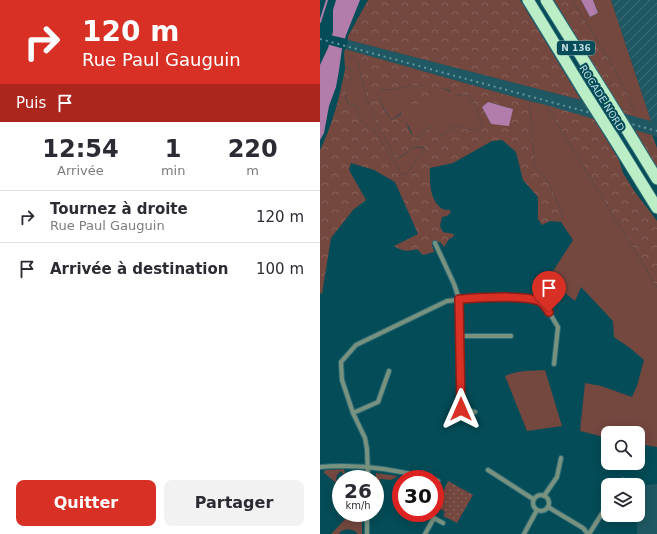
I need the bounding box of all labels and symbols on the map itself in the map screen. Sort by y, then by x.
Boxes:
road number: N 136 [557,41,595,55]
street label: ROCADE NORD [577,63,627,133]
pin [532,271,566,312]
position arrow [440,388,482,430]
speed limit sign: 30 [392,470,444,522]

